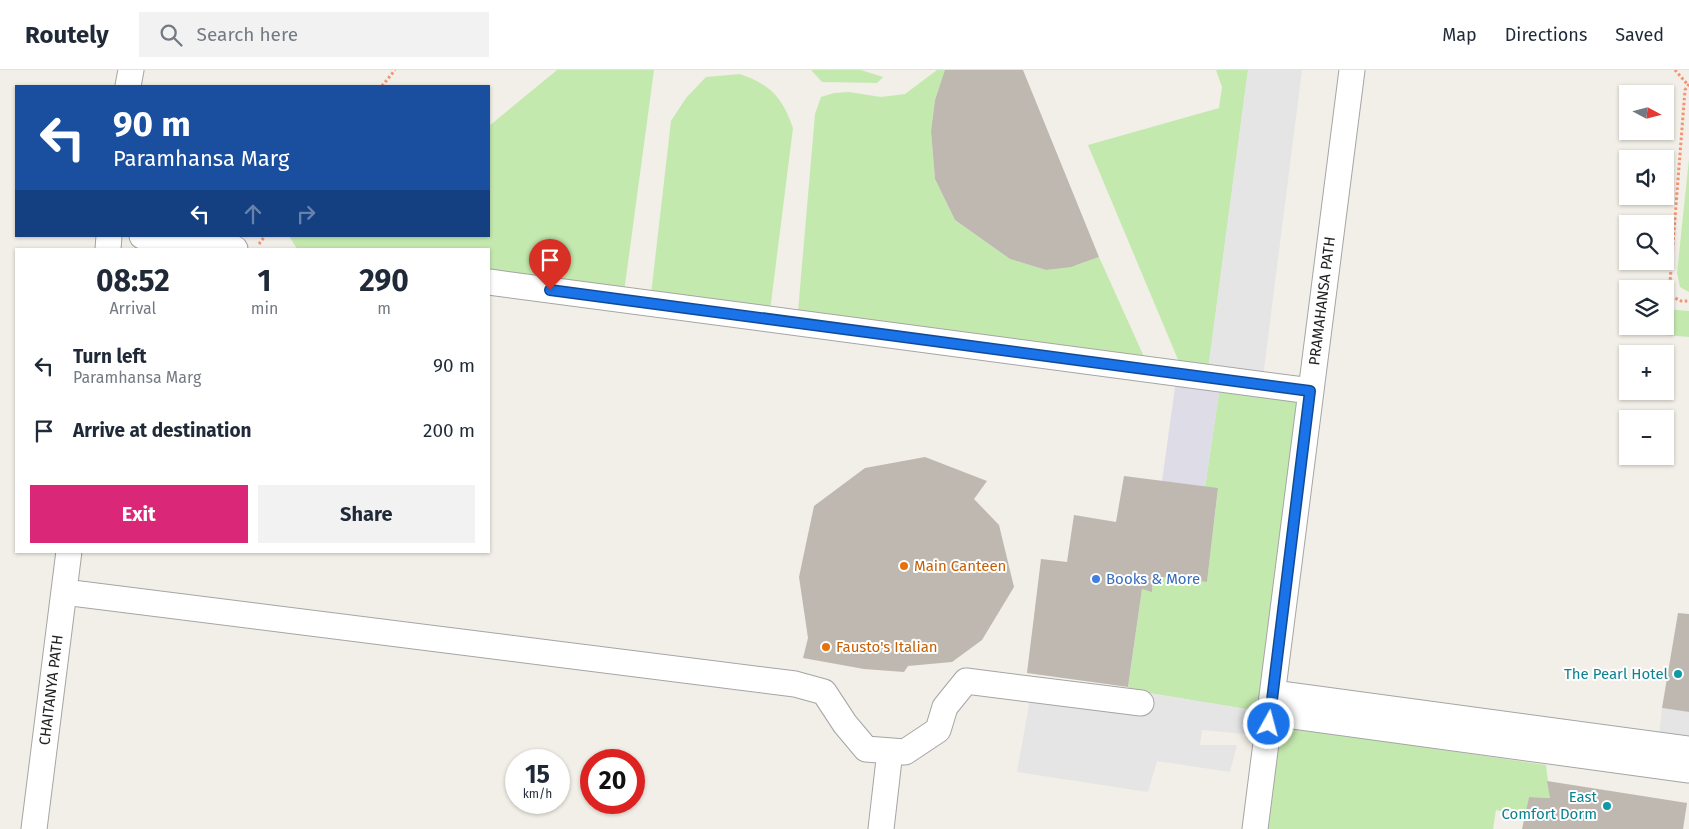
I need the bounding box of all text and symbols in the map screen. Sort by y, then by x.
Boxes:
search box [139,12,489,57]
text: Routely [25,21,109,49]
icon: search [157,21,185,49]
text: Search here [197,23,298,46]
text: Map [1442,24,1477,46]
text: Directions [1505,24,1587,46]
text: Saved [1615,24,1664,46]
north arrow [1619,85,1674,140]
map controls [1619,85,1674,465]
text: 90 m [113,103,191,145]
icon: left [30,105,95,170]
text: Paramhansa Marg [113,145,289,172]
button: sound [1619,150,1674,205]
icon: left [186,200,214,228]
icon: ahead [239,200,267,228]
icon: right [292,200,320,228]
button: search [1619,215,1674,270]
street label: PRAMAHANSA PATH [1305,235,1339,367]
pin [529,239,571,290]
icon: arrive [536,246,564,274]
text: 08:52 [96,263,170,299]
text: 1 [258,263,271,299]
text: 290 [359,263,409,299]
button: layers [1619,280,1674,335]
text: Arrival [109,299,156,318]
text: min [251,299,278,318]
text: m [377,299,391,318]
text: Turn left [73,345,147,368]
button: + [1619,345,1674,400]
icon: left [30,352,58,380]
text: 90 m [433,354,475,377]
text: Paramhansa Marg [73,368,201,387]
button: − [1619,410,1674,465]
icon: arrive [30,417,58,445]
text: Arrive at destination [73,419,252,442]
text: 200 m [423,419,475,442]
button: Exit [30,485,248,543]
button: Share [258,485,475,543]
place label: Main Canteen [914,557,1006,575]
marker: Main Canteen [898,560,910,572]
place label: Books & More [1106,570,1200,588]
marker: Books & More [1090,573,1102,585]
street label: CHAITANYA PATH [35,634,67,746]
place label: Fausto's Italian [836,638,938,656]
marker: Fausto's Italian [820,641,832,653]
place label: The Pearl Hotel [1564,665,1669,683]
marker: The Pearl Hotel [1672,668,1684,680]
position arrow [1242,697,1294,749]
speed limit sign: 20 [580,749,645,814]
text: 15 [525,760,550,790]
text: km/h [523,787,552,801]
place label: East Comfort Dorm [1501,788,1598,823]
marker: East Comfort Dorm [1601,800,1613,812]

